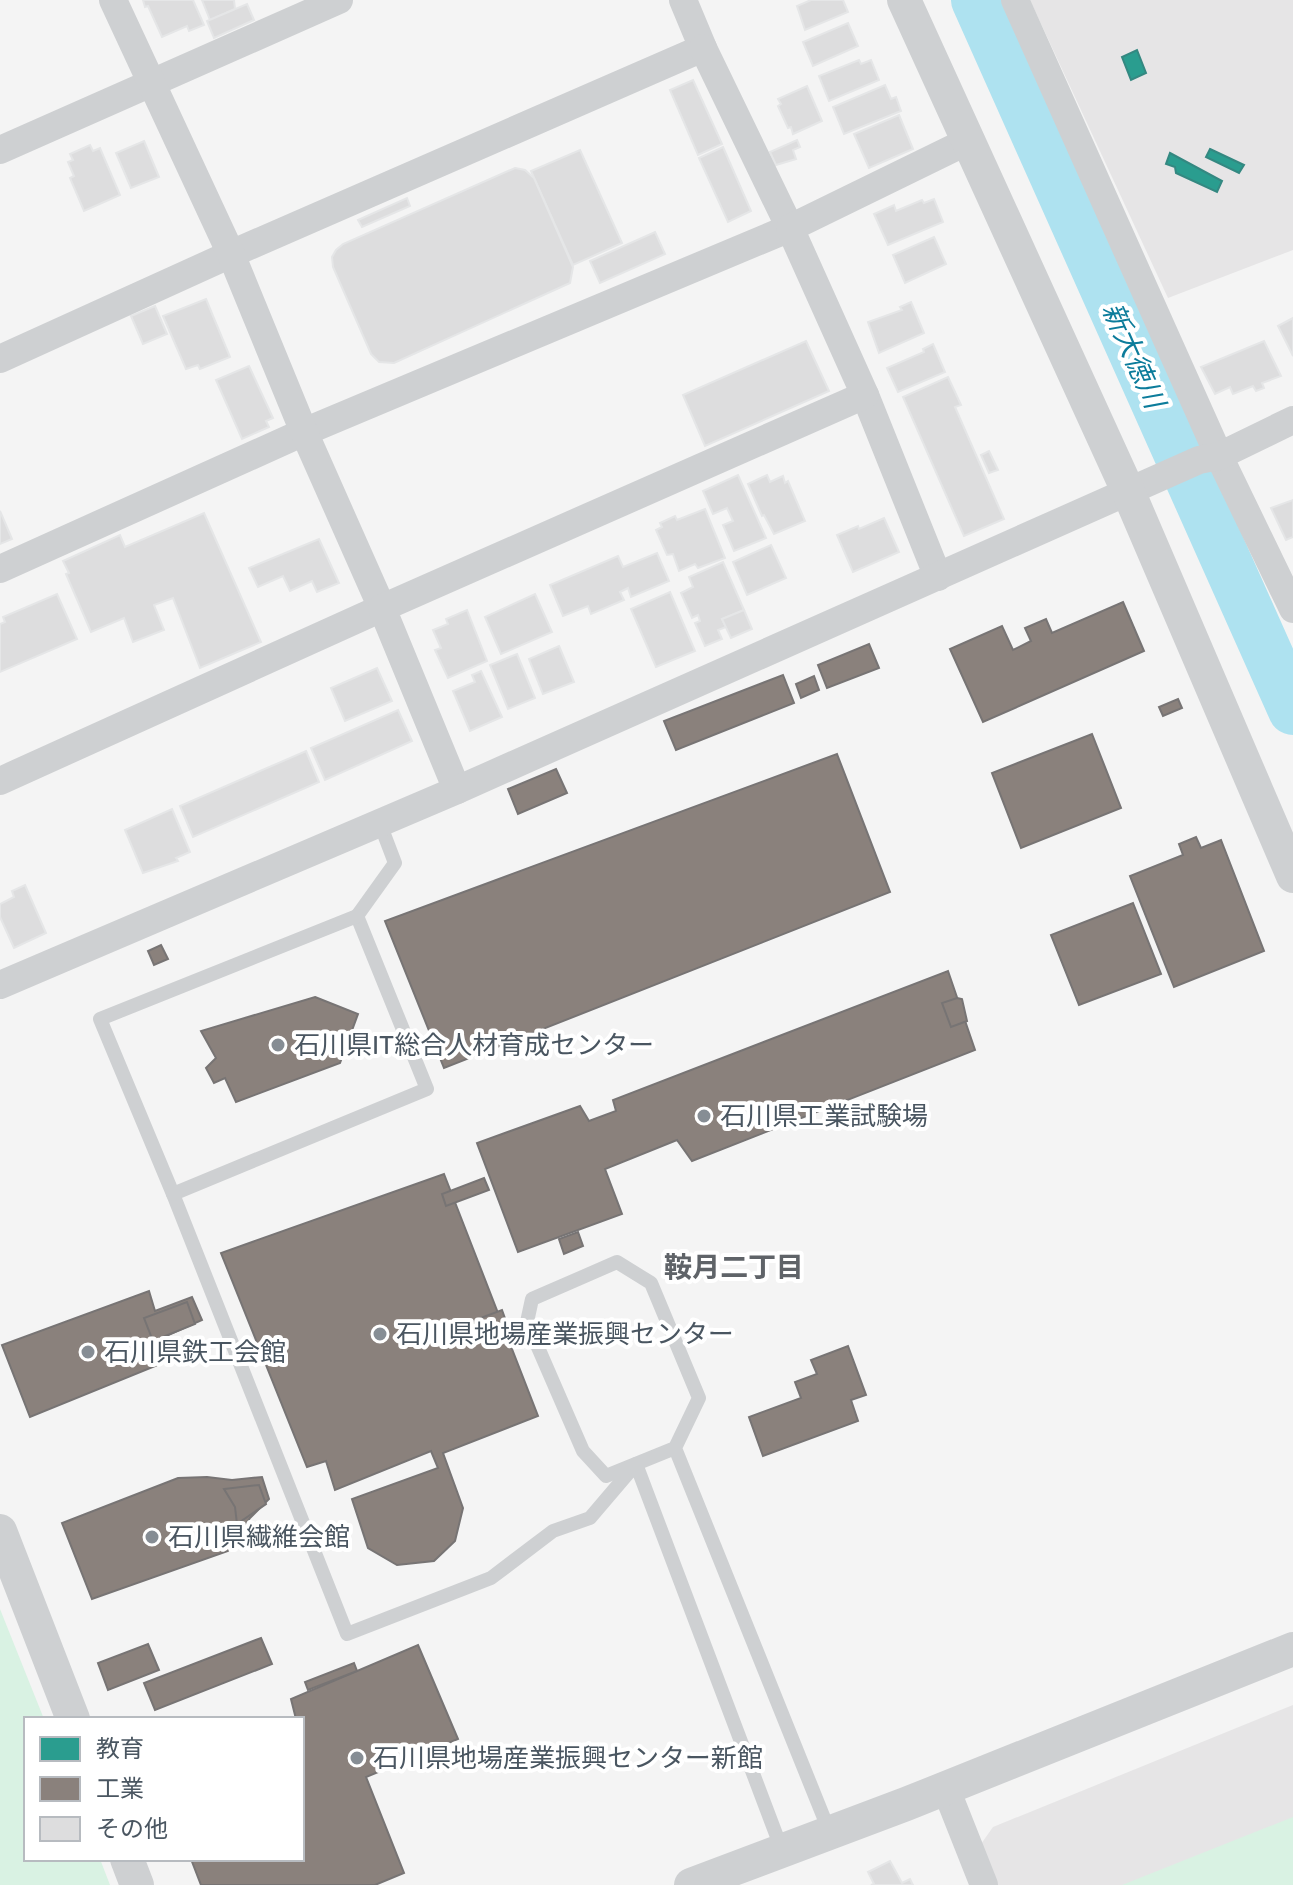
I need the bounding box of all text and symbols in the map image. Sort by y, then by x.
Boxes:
water label: 新大徳川 [1096,297,1173,416]
place label: 石川県IT総合人材育成センター [294,1030,654,1061]
marker: 石川県IT総合人材育成センター [269,1036,287,1054]
place label: 石川県工業試験場 [720,1101,928,1132]
marker: 石川県工業試験場 [695,1107,713,1125]
district label: 鞍月二丁目 [664,1251,804,1284]
place label: 石川県地場産業振興センター [396,1319,734,1350]
marker: 石川県地場産業振興センター [371,1325,389,1343]
place label: 石川県鉄工会館 [104,1337,286,1368]
marker: 石川県鉄工会館 [79,1343,97,1361]
place label: 石川県繊維会館 [168,1522,350,1553]
marker: 石川県繊維会館 [143,1528,161,1546]
legend [24,1717,304,1861]
text: 教育 [96,1735,144,1763]
place label: 石川県地場産業振興センター新館 [373,1743,763,1774]
marker: 石川県地場産業振興センター新館 [348,1749,366,1767]
text: 工業 [96,1775,144,1803]
text: その他 [96,1815,168,1843]

